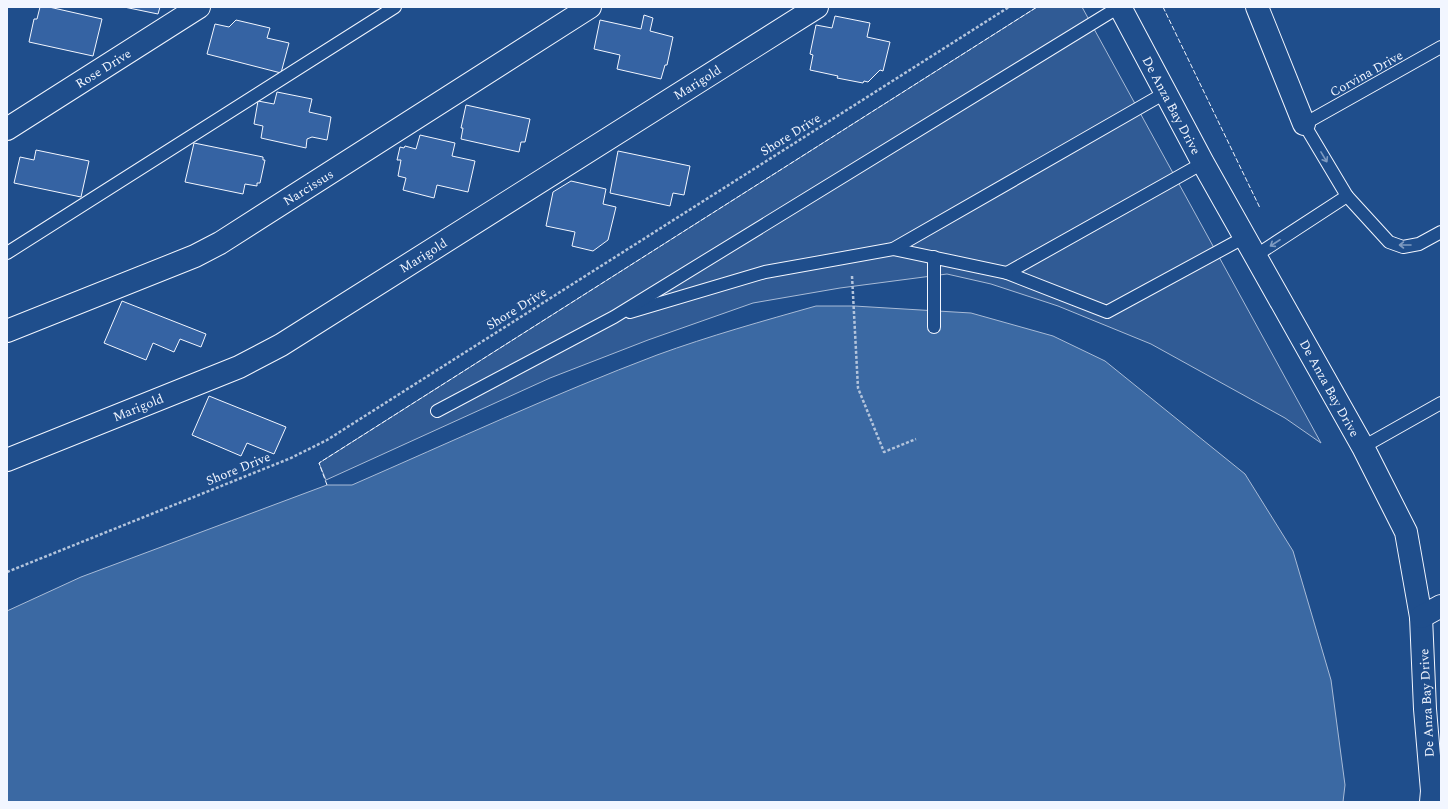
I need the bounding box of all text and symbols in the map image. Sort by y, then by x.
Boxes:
street label: Rose Drive [72,44,135,94]
street label: Corvina Drive [1326,46,1407,102]
street label: De Anza Bay Drive [1137,53,1206,158]
street label: Marigold [670,60,725,105]
street label: Shore Drive [756,108,825,161]
one-way arrow [1320,151,1328,162]
street label: Narcissus [279,165,338,211]
street label: Marigold [396,233,451,278]
one-way arrow [1269,239,1281,247]
one-way arrow [1399,241,1412,249]
street label: Shore Drive [482,282,551,335]
street label: De Anza Bay Drive [1294,336,1364,441]
street label: Marigold [110,389,167,427]
street label: Shore Drive [203,447,274,491]
street label: De Anza Bay Drive [1414,648,1440,758]

